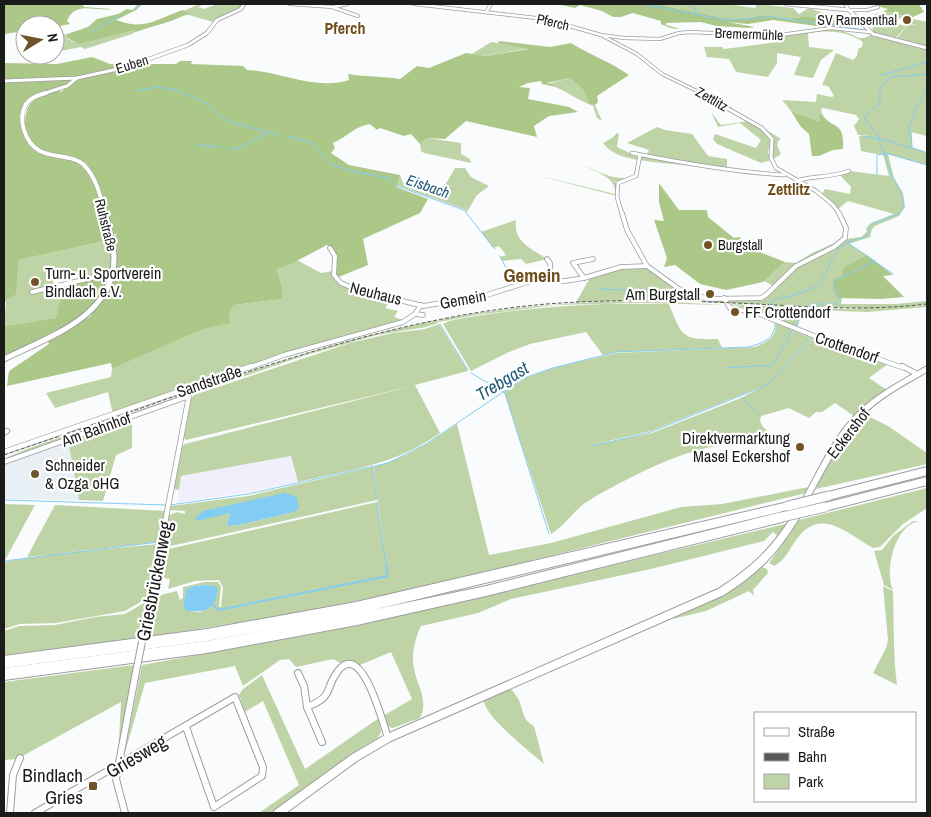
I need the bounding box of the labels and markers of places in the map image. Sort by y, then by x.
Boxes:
place label: SV Ramsenthal [817,11,897,29]
marker: SV Ramsenthal [901,14,913,26]
place label: Burgstall [718,236,763,254]
marker: Burgstall [702,239,714,251]
place label: Turn- u. Sportverein Bindlach e.V. [45,262,161,302]
marker: Turn- u. Sportverein Bindlach e.V. [29,276,41,288]
place label: Am Burgstall [625,283,700,305]
marker: Am Burgstall [704,288,716,300]
place label: FF Crottendorf [745,301,831,323]
marker: FF Crottendorf [729,306,741,318]
place label: Direktvermarktung Masel Eckershof [682,427,791,467]
marker: Direktvermarktung Masel Eckershof [794,441,806,453]
place label: Schneider & Ozga oHG [45,454,119,494]
marker: Schneider & Ozga oHG [29,468,41,480]
place label: Bindlach Gries [22,762,83,810]
marker: Bindlach Gries [87,780,99,792]

